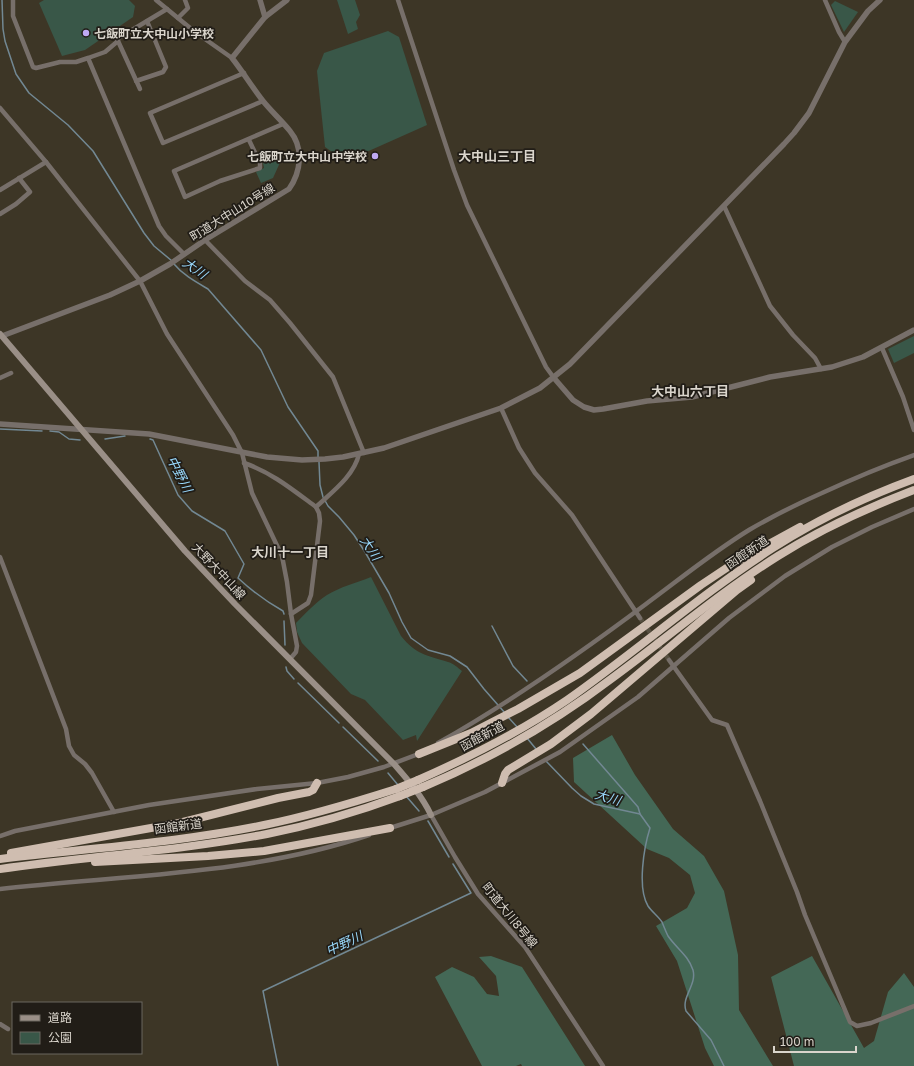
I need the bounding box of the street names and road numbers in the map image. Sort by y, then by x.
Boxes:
street label: 町道大中山10号線 [187,180,277,244]
street label: 函館新道 [723,532,771,572]
street label: 大野大中山線 [189,540,249,602]
street label: 函館新道 [457,718,507,754]
street label: 函館新道 [153,816,203,836]
street label: 町道大川8号線 [479,879,541,951]

